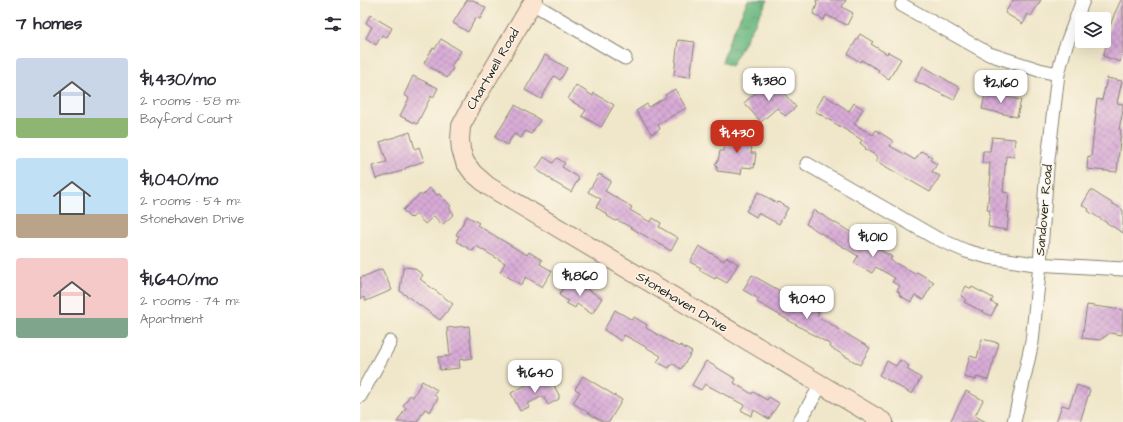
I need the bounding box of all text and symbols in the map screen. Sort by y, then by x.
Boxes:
text: 7 homes [16,12,82,36]
map controls [1075,12,1111,48]
button: layers [1075,12,1111,48]
icon: filters [322,13,344,35]
street label: Chartwell Road [462,25,524,113]
text: $1,430/mo [140,68,216,92]
pin: $1,380 [736,68,802,102]
pin: $2,160 [968,70,1034,104]
text: $1,380 [752,72,786,90]
icon: home [48,74,96,122]
text: $2,160 [983,74,1019,92]
text: 2 rooms · 58 m² [140,92,241,110]
text: Bayford Court [140,110,233,128]
pin: $1,430 [704,120,770,154]
text: $1,430 [720,124,754,142]
street label: Sandover Road [1031,163,1057,256]
text: $1,040/mo [140,168,218,192]
icon: home [48,174,96,222]
text: 2 rooms · 54 m² [140,192,242,210]
text: Stonehaven Drive [140,210,244,228]
pin: $1,010 [840,224,906,258]
text: $1,010 [858,228,888,246]
pin: $1,860 [547,263,613,297]
text: $1,860 [562,267,598,285]
street label: Stonehaven Drive [633,267,731,337]
text: $1,640/mo [140,268,218,292]
icon: home [48,274,96,322]
pin: $1,040 [774,286,840,320]
text: $1,040 [789,290,825,308]
text: 2 rooms · 74 m² [140,292,240,310]
text: Apartment [140,310,204,328]
pin: $1,640 [502,360,568,394]
text: $1,640 [517,364,553,382]

